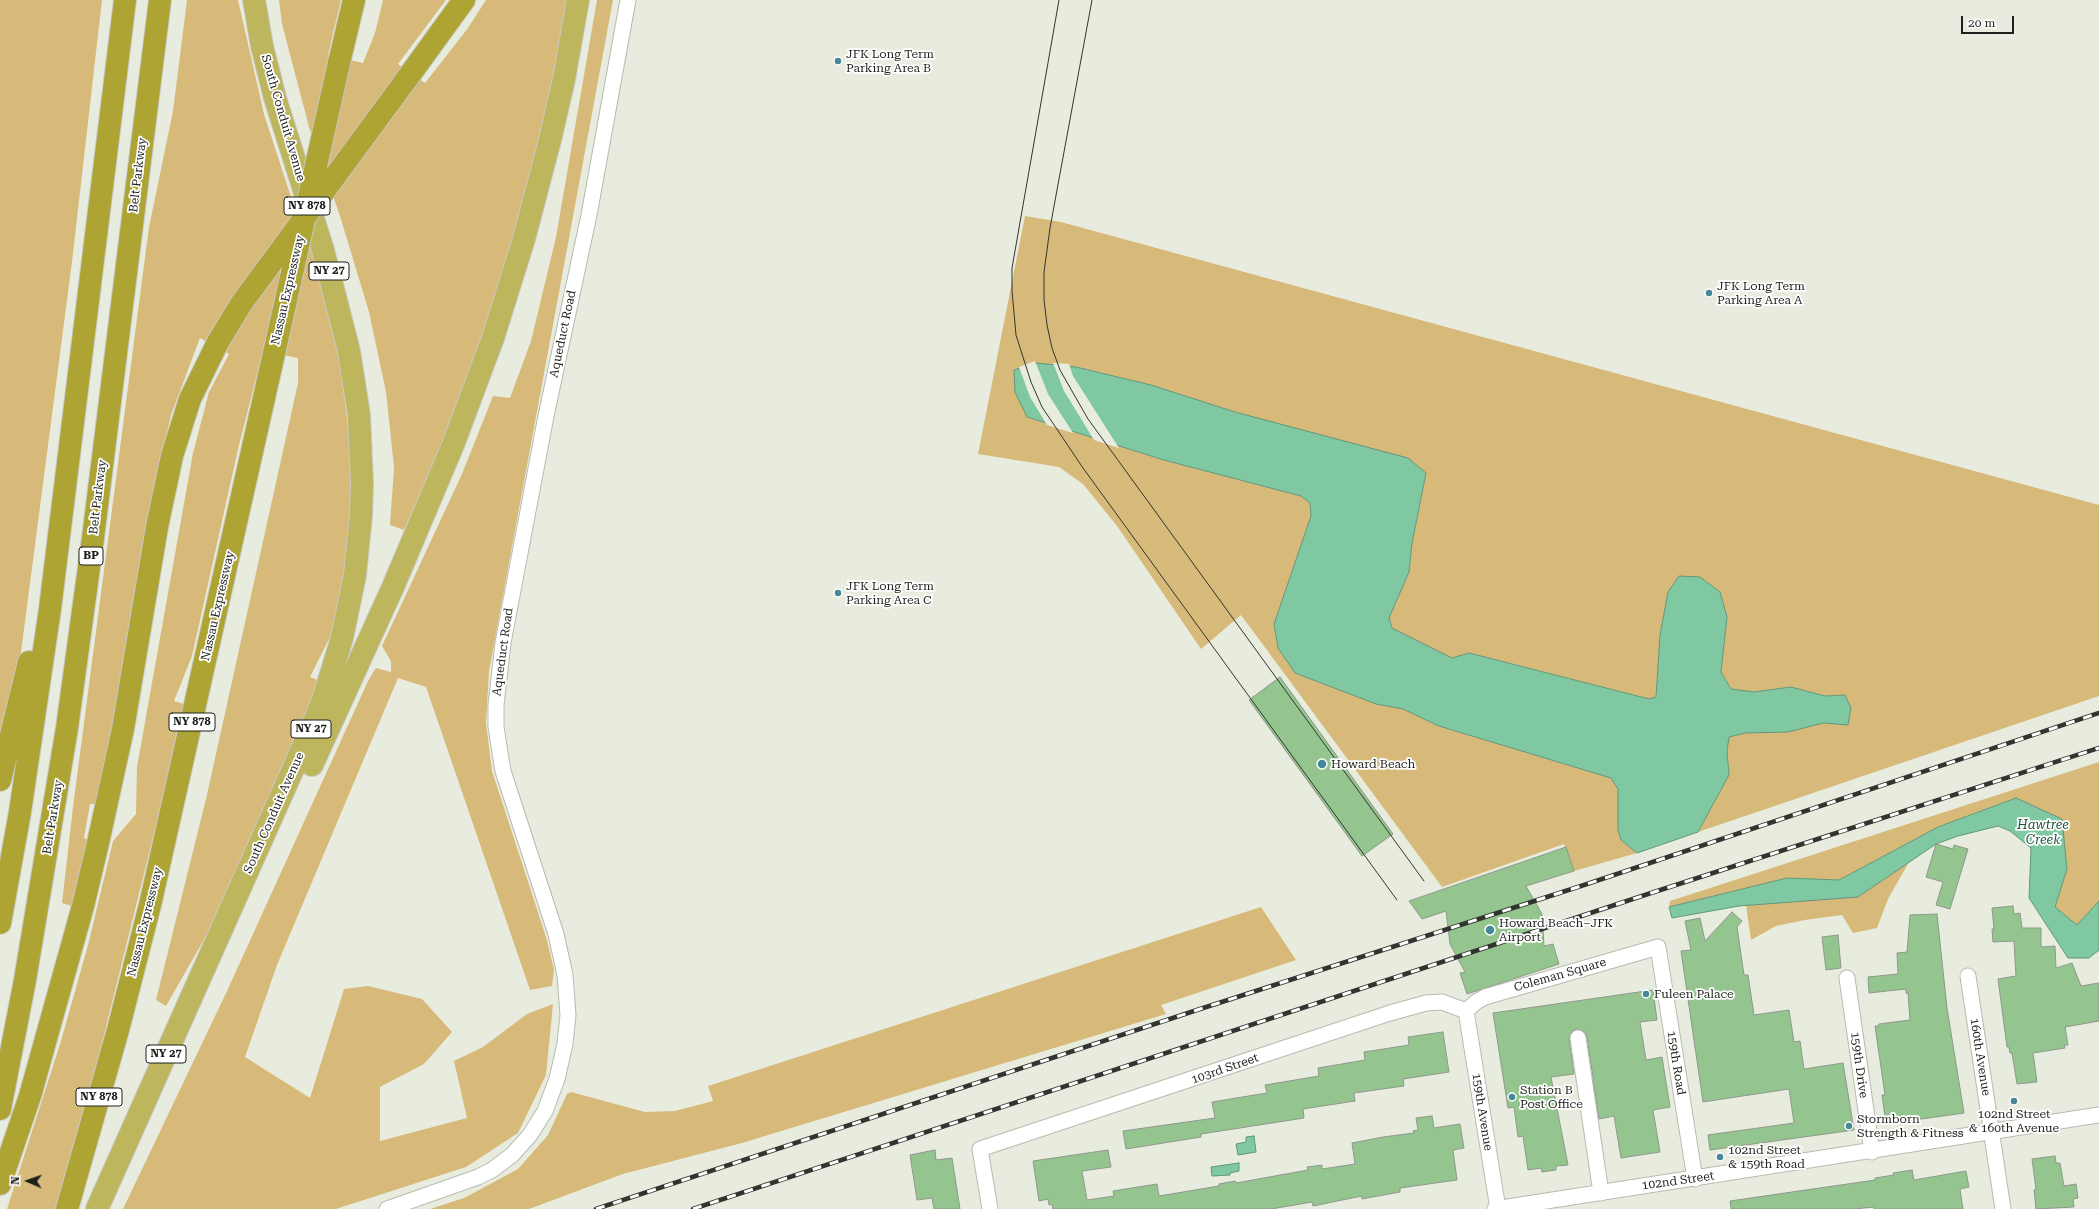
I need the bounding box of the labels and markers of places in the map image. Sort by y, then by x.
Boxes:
place label: JFK Long Term Parking Area B [846,47,934,75]
marker: JFK Long Term Parking Area B [833,56,843,66]
place label: JFK Long Term Parking Area A [1717,279,1805,307]
marker: JFK Long Term Parking Area A [1704,288,1714,298]
place label: JFK Long Term Parking Area C [846,579,934,607]
marker: JFK Long Term Parking Area C [833,588,843,598]
place label: Howard Beach [1331,757,1415,771]
marker: Howard Beach [1316,758,1328,770]
place label: Howard Beach–JFK Airport [1499,916,1613,944]
marker: Howard Beach–JFK Airport [1484,924,1496,936]
place label: Fuleen Palace [1654,987,1734,1001]
marker: Fuleen Palace [1641,989,1651,999]
place label: Station B Post Office [1520,1083,1583,1111]
marker: Station B Post Office [1507,1092,1517,1102]
marker: 102nd Street & 160th Avenue [2009,1096,2019,1106]
place label: 102nd Street & 160th Avenue [1969,1107,2059,1135]
place label: Stormborn Strength & Fitness [1857,1112,1963,1140]
marker: Stormborn Strength & Fitness [1844,1121,1854,1131]
place label: 102nd Street & 159th Road [1728,1143,1805,1171]
marker: 102nd Street & 159th Road [1715,1152,1725,1162]

